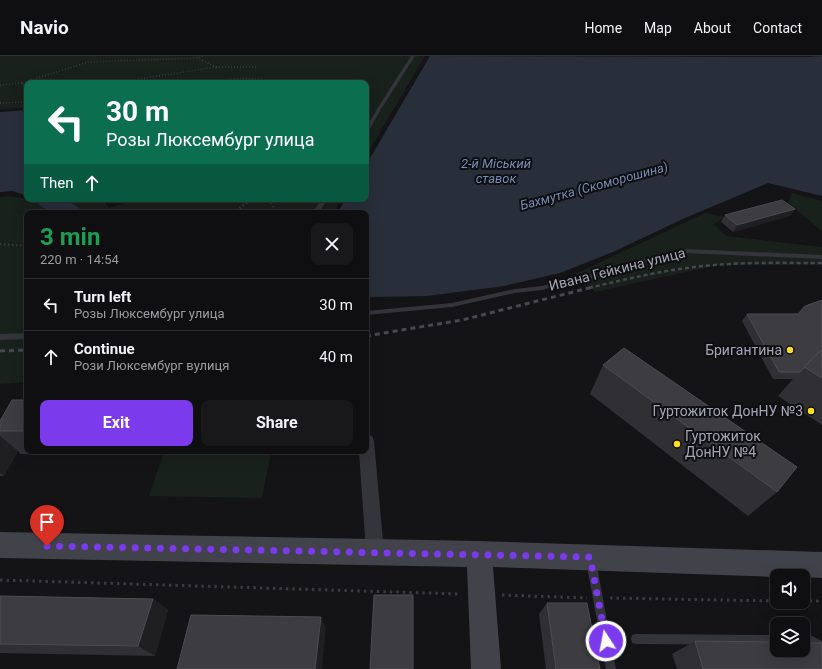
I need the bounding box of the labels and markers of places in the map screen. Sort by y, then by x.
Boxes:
place label: Бригантина [705,342,782,358]
marker: Бригантина [785,345,795,355]
place label: Гуртожиток ДонНУ №3 [653,403,803,419]
marker: Гуртожиток ДонНУ №3 [806,406,816,416]
place label: Гуртожиток ДонНУ №4 [685,428,761,460]
marker: Гуртожиток ДонНУ №4 [672,439,682,449]
pin [30,505,64,546]

